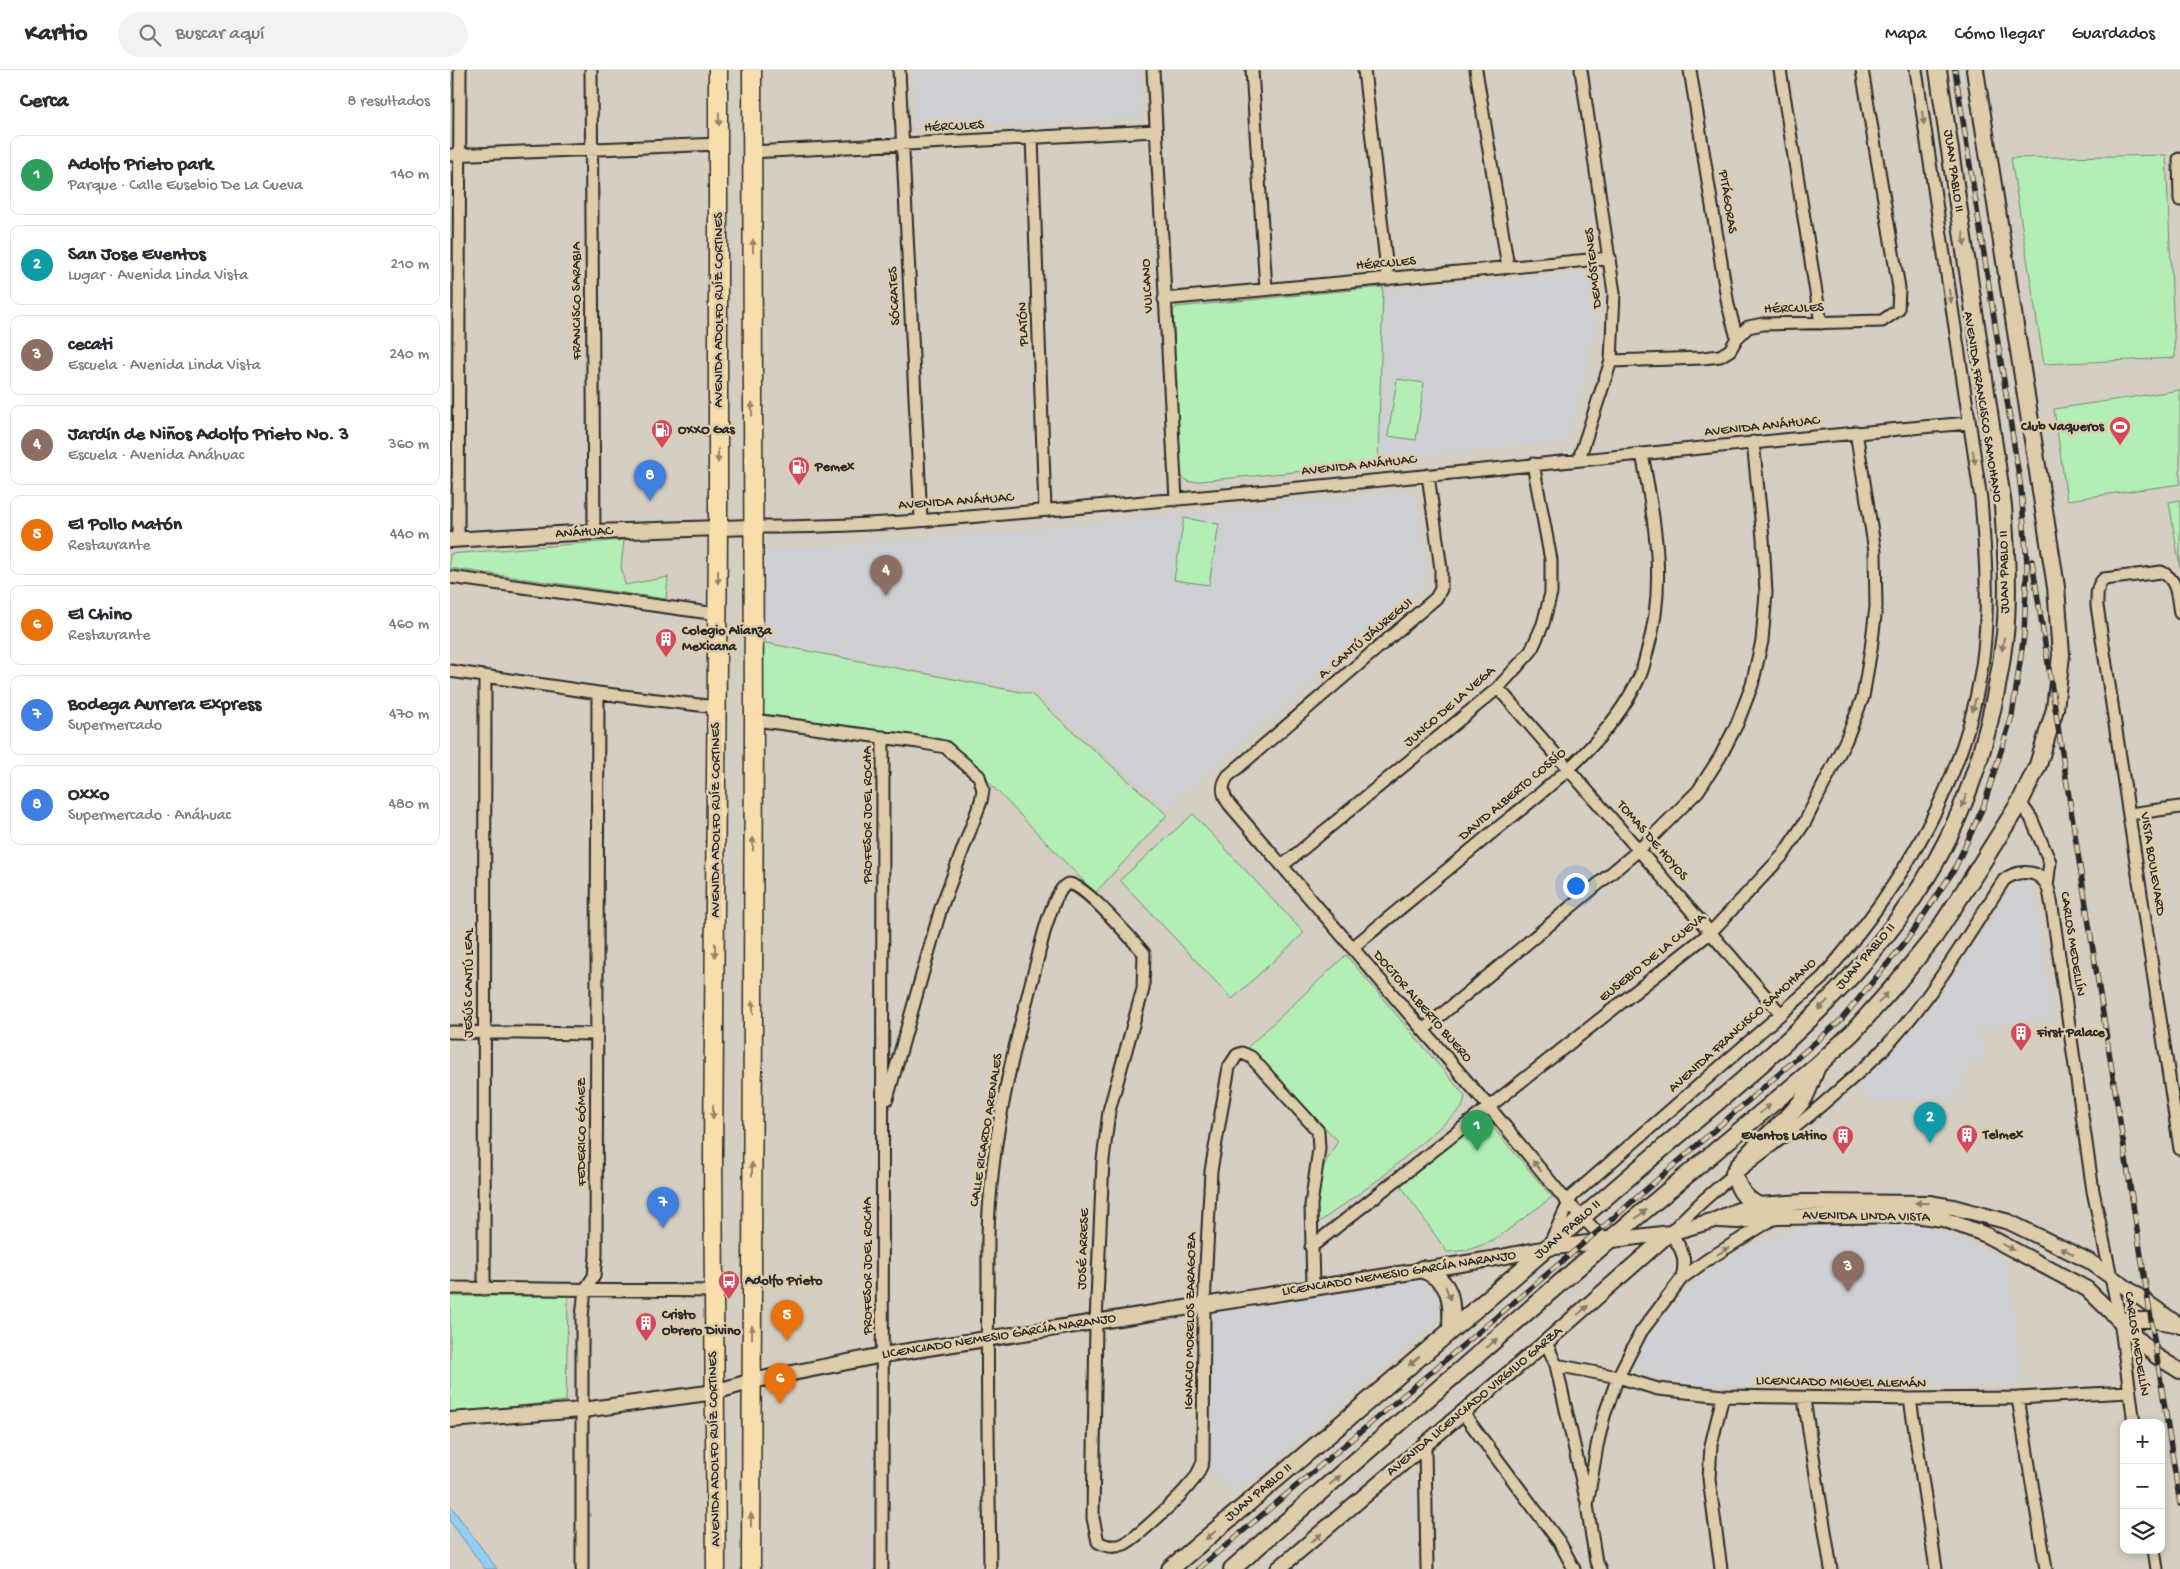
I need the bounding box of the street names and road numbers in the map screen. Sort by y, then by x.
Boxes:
street label: HÉRCULES [924,117,985,137]
street label: JUAN PABLO II [1939,129,1967,213]
street label: PITÁGORAS [1713,168,1740,235]
street label: AVENIDA ADOLFO RUÍZ CORTINES [711,212,728,408]
street label: DEMÓSTENES [1581,226,1607,310]
street label: FRANCISCO SARABIA [569,241,586,361]
street label: HÉRCULES [1355,253,1417,275]
street label: VULCANO [1138,258,1158,315]
street label: SÓCRATES [885,266,905,326]
street label: HÉRCULES [1764,299,1825,319]
street label: PLATÓN [1015,302,1033,347]
street label: AVENIDA FRANCISCO SAMOHANO [1958,310,2006,504]
street label: AVENIDA ANÁHUAC [1704,412,1822,441]
street label: AVENIDA ANÁHUAC [1301,451,1419,480]
street label: AVENIDA ANÁHUAC [898,489,1016,515]
street label: ANÁHUAC [555,523,615,543]
street label: JUAN PABLO II [1996,530,2014,614]
street label: A. CANTÚ JÁUREGUI [1315,595,1417,683]
street label: JUNCO DE LA VEGA [1401,662,1500,751]
street label: AVENIDA ADOLFO RUÍZ CORTINES [708,722,725,918]
street label: PROFESOR JOEL ROCHA [860,745,877,885]
street label: DAVID ALBERTO COSSÍO [1455,745,1571,846]
street label: TOMAS DE HOYOS [1612,797,1692,885]
street label: VISTA BOULEVARD [2135,810,2169,918]
street label: CARLOS MEDELLÍN [2055,891,2089,997]
street label: EUSEBIO DE LA CUEVA [1596,909,1710,1006]
street label: JUAN PABLO II [1832,920,1900,994]
street label: JESÚS CANTÚ LEAL [461,927,478,1038]
street label: DOCTOR ALBERTO BUERO [1368,947,1476,1067]
street label: AVENIDA FRANCISCO SAMOHANO [1665,955,1821,1097]
street label: CALLE RICARDO ARENALES [966,1052,1008,1208]
street label: FEDERICO GÓMEZ [574,1077,591,1187]
street label: PROFESOR JOEL ROCHA [860,1196,877,1336]
street label: JUAN PABLO II [1531,1196,1605,1264]
street label: JOSÉ ARRESE [1074,1207,1094,1290]
street label: AVENIDA LINDA VISTA [1802,1207,1931,1227]
street label: IGNACIO MORELOS ZARAGOZA [1181,1231,1201,1410]
street label: LICENCIADO NEMESIO GARCÍA NARANJO [1281,1247,1518,1301]
street label: CARLOS MEDELLÍN [2119,1291,2153,1397]
street label: LICENCIADO NEMESIO GARCÍA NARANJO [881,1310,1118,1364]
street label: AVENIDA LICENCIADO VIRGILIO GARZA [1383,1323,1567,1481]
street label: AVENIDA ADOLFO RUÍZ CORTINES [705,1351,725,1547]
street label: LICENCIADO MIGUEL ALEMÁN [1756,1373,1926,1393]
street label: JUAN PABLO II [1222,1460,1296,1526]

